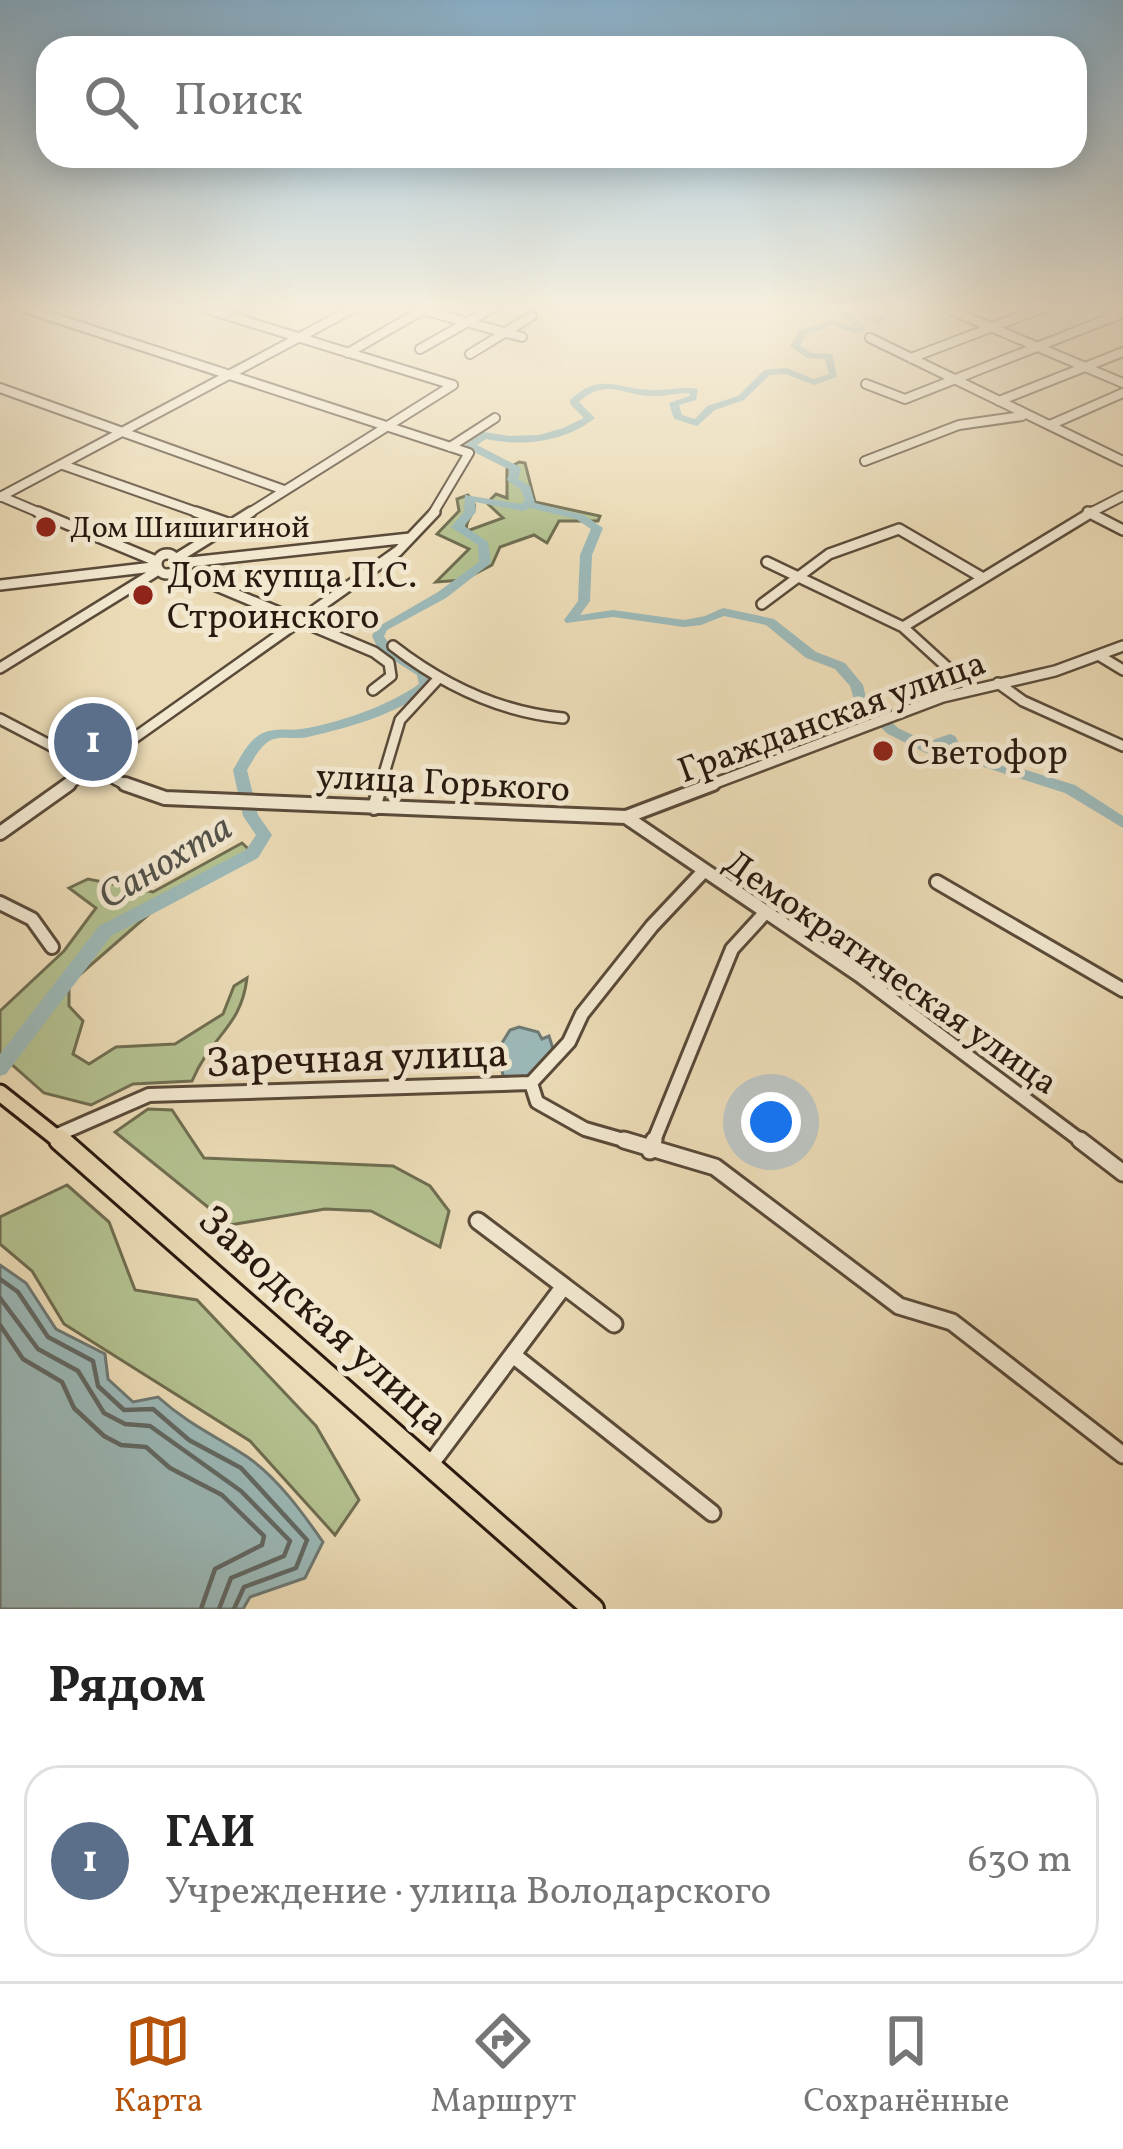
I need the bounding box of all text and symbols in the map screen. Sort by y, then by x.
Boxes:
search box [36,36,1087,168]
icon: search [78,69,144,135]
text: Поиск [174,71,303,134]
place label: Дом Шишигиной [70,508,309,550]
marker: Дом Шишигиной [33,514,59,540]
place label: Дом купца П.С. Строинского [167,553,417,644]
marker: Дом купца П.С. Строинского [130,582,156,608]
street label: Гражданская улица [672,640,993,798]
pin: 1 [54,697,132,787]
place label: Светофор [907,730,1068,780]
marker: Светофор [870,738,896,764]
street label: улица Горького [314,753,571,817]
water label: Санохта [89,802,243,925]
street label: Демократическая улица [712,840,1067,1109]
street label: Заречная улица [205,1026,509,1095]
your location [741,1092,801,1152]
street label: Заводская улица [183,1193,461,1451]
text: Рядом [48,1652,206,1723]
text: ГАИ [165,1803,255,1866]
text: 1 [82,1834,98,1888]
text: 630 m [968,1834,1072,1888]
text: Учреждение · улица Володарского [165,1866,771,1920]
tab: Карта [114,2008,203,2126]
tab: Маршрут [431,2008,576,2126]
tab: Сохранённые [803,2008,1009,2126]

